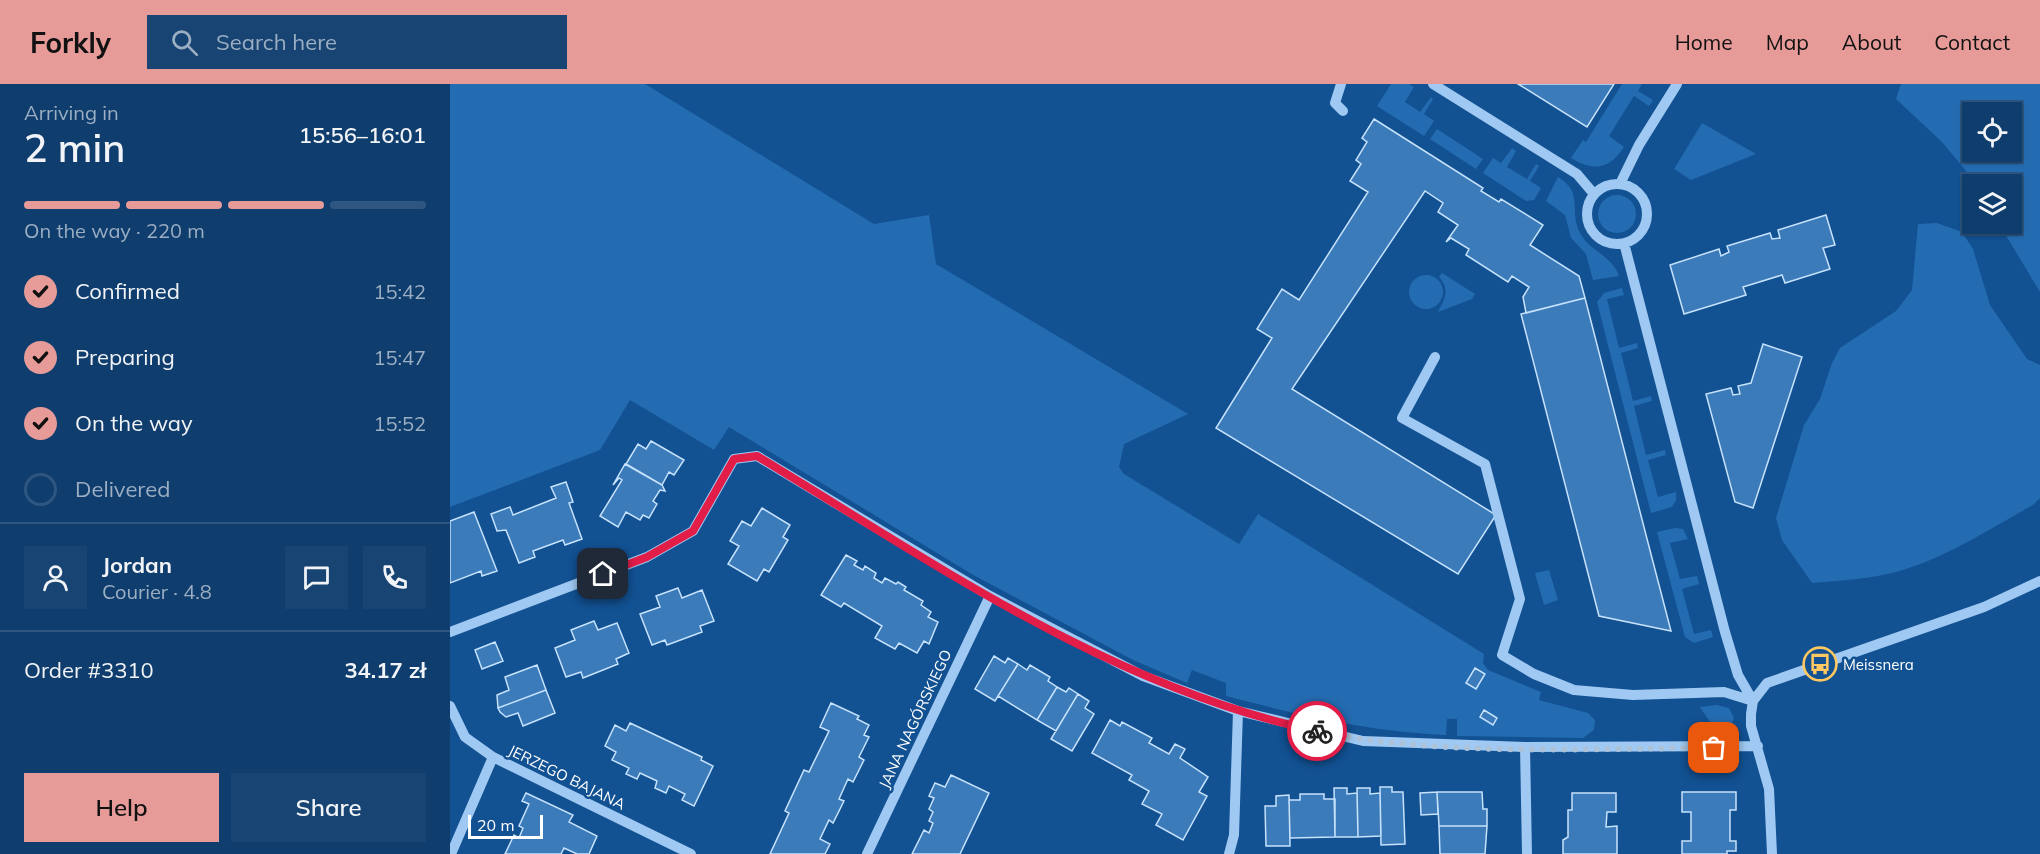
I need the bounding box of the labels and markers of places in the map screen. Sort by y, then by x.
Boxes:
pin [577,548,628,599]
bus stop icon: Meissnera [1802,646,1838,682]
place label: Meissnera [1843,655,1914,674]
pin [1688,722,1739,773]

